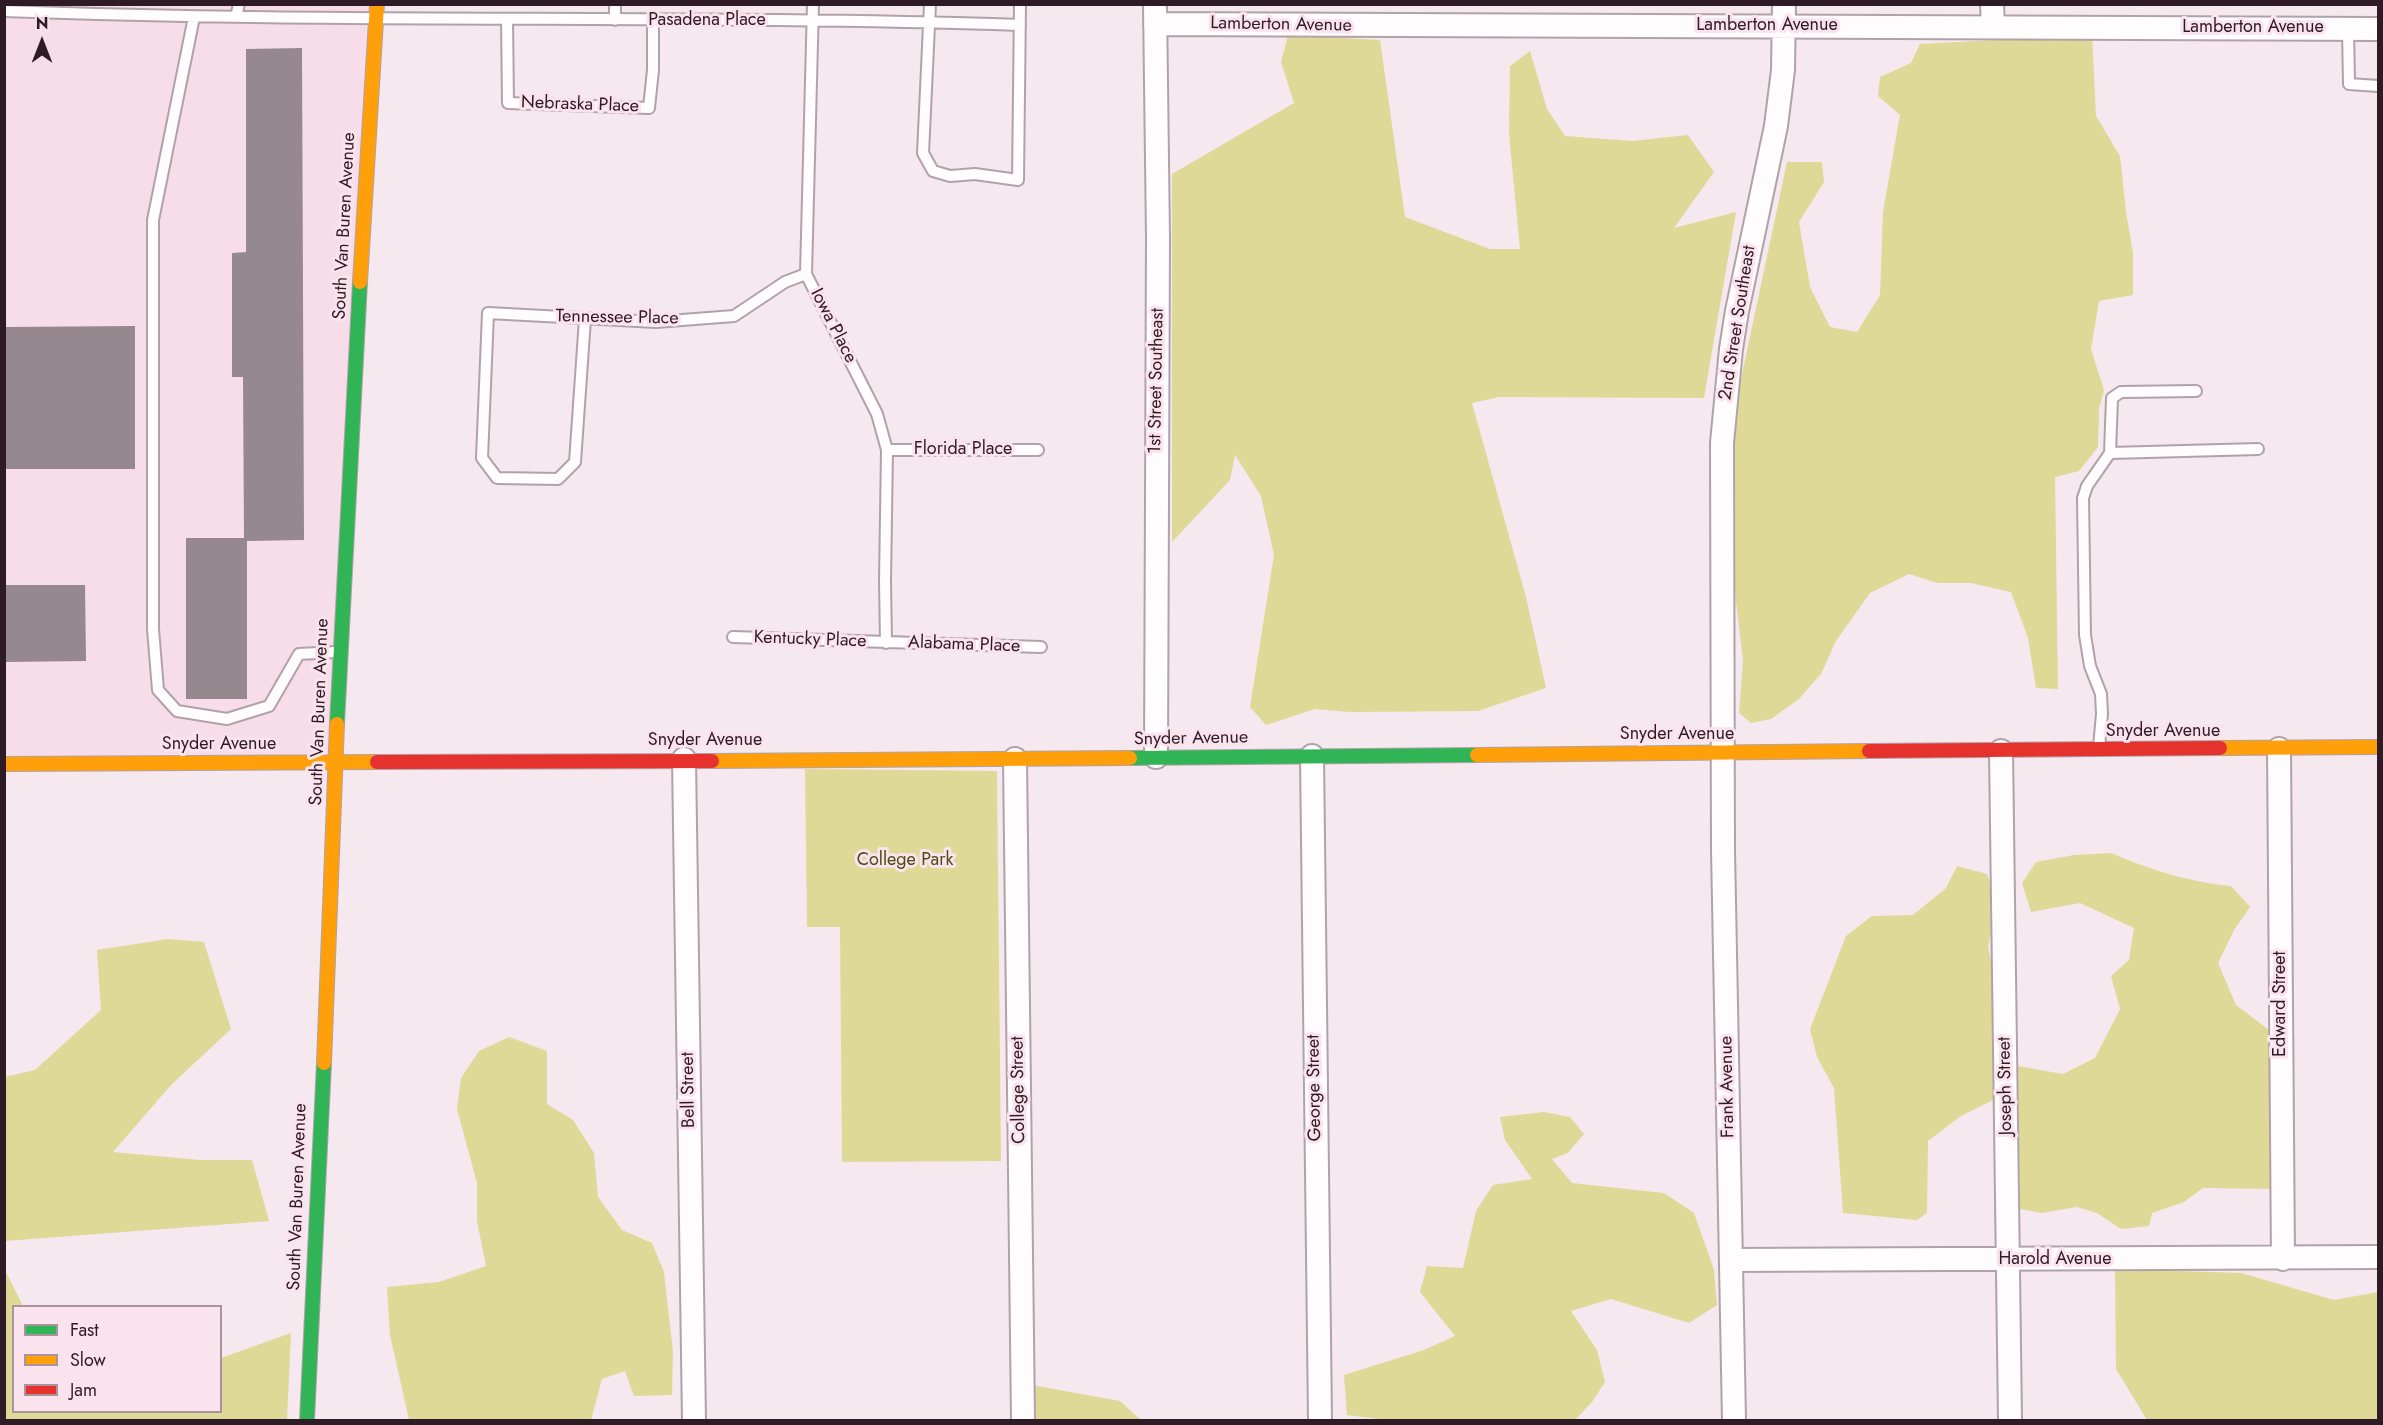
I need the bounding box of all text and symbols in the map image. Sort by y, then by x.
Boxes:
street label: Pasadena Place [648,10,766,32]
north arrow [12,12,72,72]
text: N [36,12,48,35]
street label: Lamberton Avenue [1210,13,1352,37]
street label: Lamberton Avenue [1696,15,1838,37]
street label: Lamberton Avenue [2182,17,2324,39]
street label: Nebraska Place [521,92,639,118]
street label: South Van Buren Avenue [329,132,361,320]
street label: 2nd Street Southeast [1715,244,1761,402]
street label: Iowa Place [805,285,861,367]
street label: Tennessee Place [555,306,679,330]
street label: 1st Street Southeast [1145,308,1169,454]
street label: Florida Place [914,439,1012,461]
street label: South Van Buren Avenue [306,618,334,806]
street label: Kentucky Place [753,627,867,653]
street label: Alabama Place [908,632,1020,658]
street label: Snyder Avenue [2106,721,2220,743]
street label: Snyder Avenue [1620,724,1734,746]
street label: Snyder Avenue [1134,727,1248,751]
street label: Snyder Avenue [648,730,762,752]
street label: Snyder Avenue [162,734,276,756]
park label: College Park [857,850,953,872]
street label: Edward Street [2270,951,2292,1057]
street label: George Street [1303,1034,1327,1142]
street label: College Street [1007,1036,1031,1144]
street label: Frank Avenue [1716,1036,1740,1138]
street label: Joseph Street [1994,1036,2018,1136]
street label: Bell Street [678,1052,700,1128]
street label: South Van Buren Avenue [284,1103,312,1291]
street label: Harold Avenue [1998,1249,2112,1271]
legend [12,1305,222,1413]
text: Fast [70,1317,99,1343]
text: Slow [70,1347,106,1373]
text: Jam [70,1377,97,1403]

